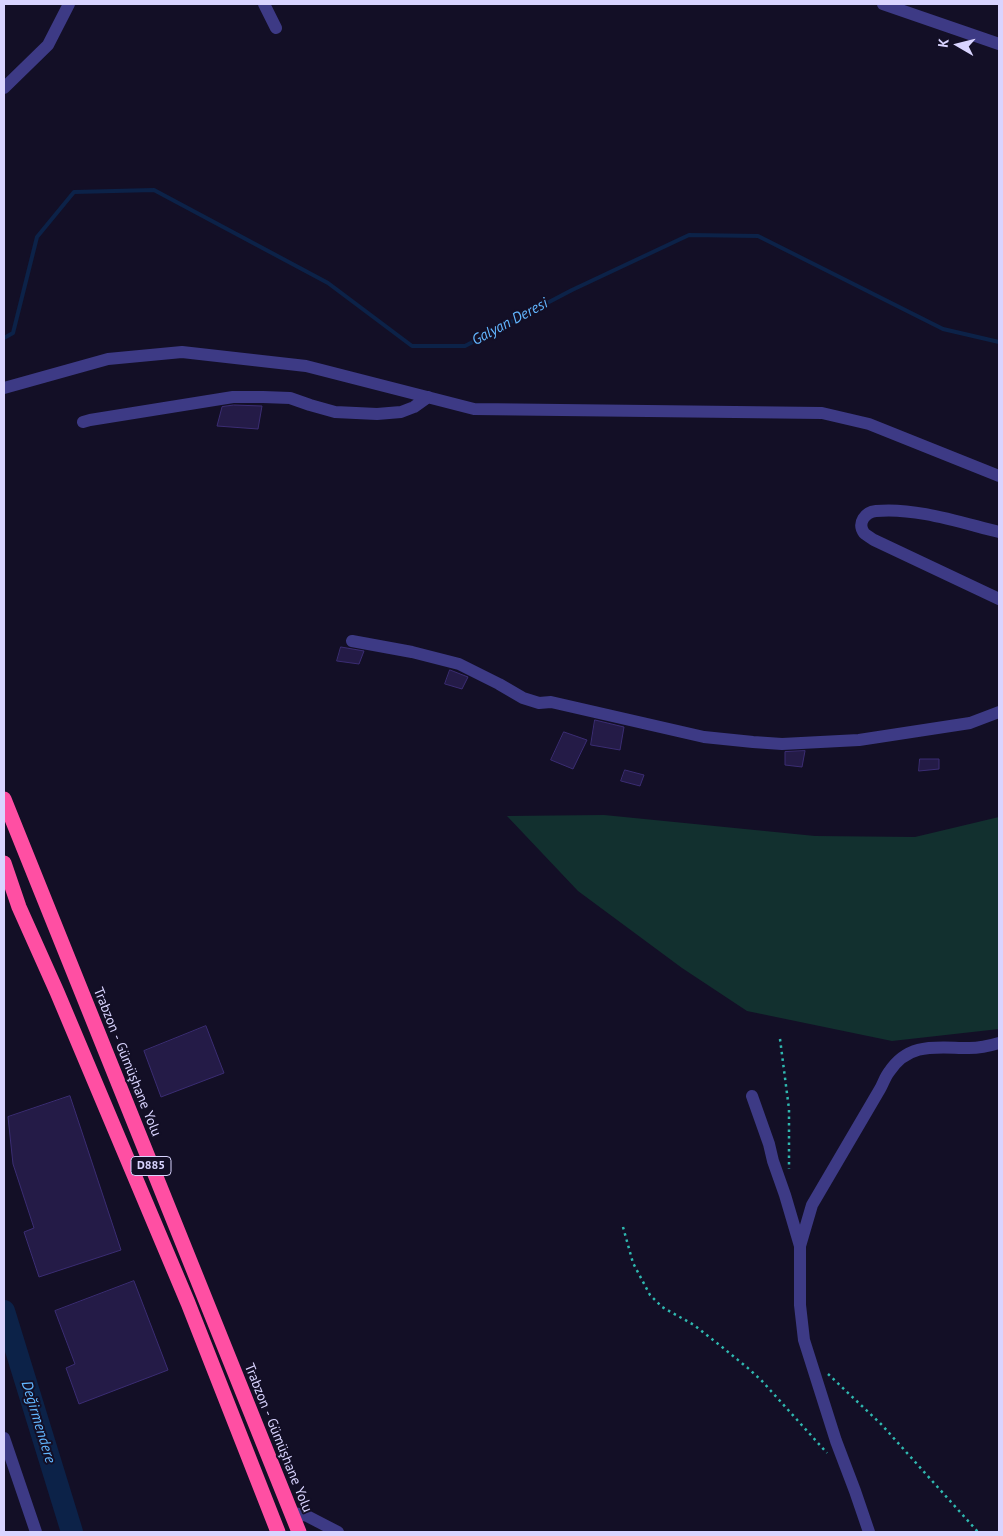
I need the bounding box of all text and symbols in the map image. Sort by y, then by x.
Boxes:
north arrow [933,20,983,70]
text: K [934,37,953,48]
water label: Galyan Deresi [469,294,551,350]
street label: Trabzon - Gümüşhane Yolu [89,985,165,1139]
road number: D885 [131,1156,171,1176]
street label: Trabzon - Gümüşhane Yolu [240,1361,316,1515]
water label: Değirmendere [17,1379,59,1465]

